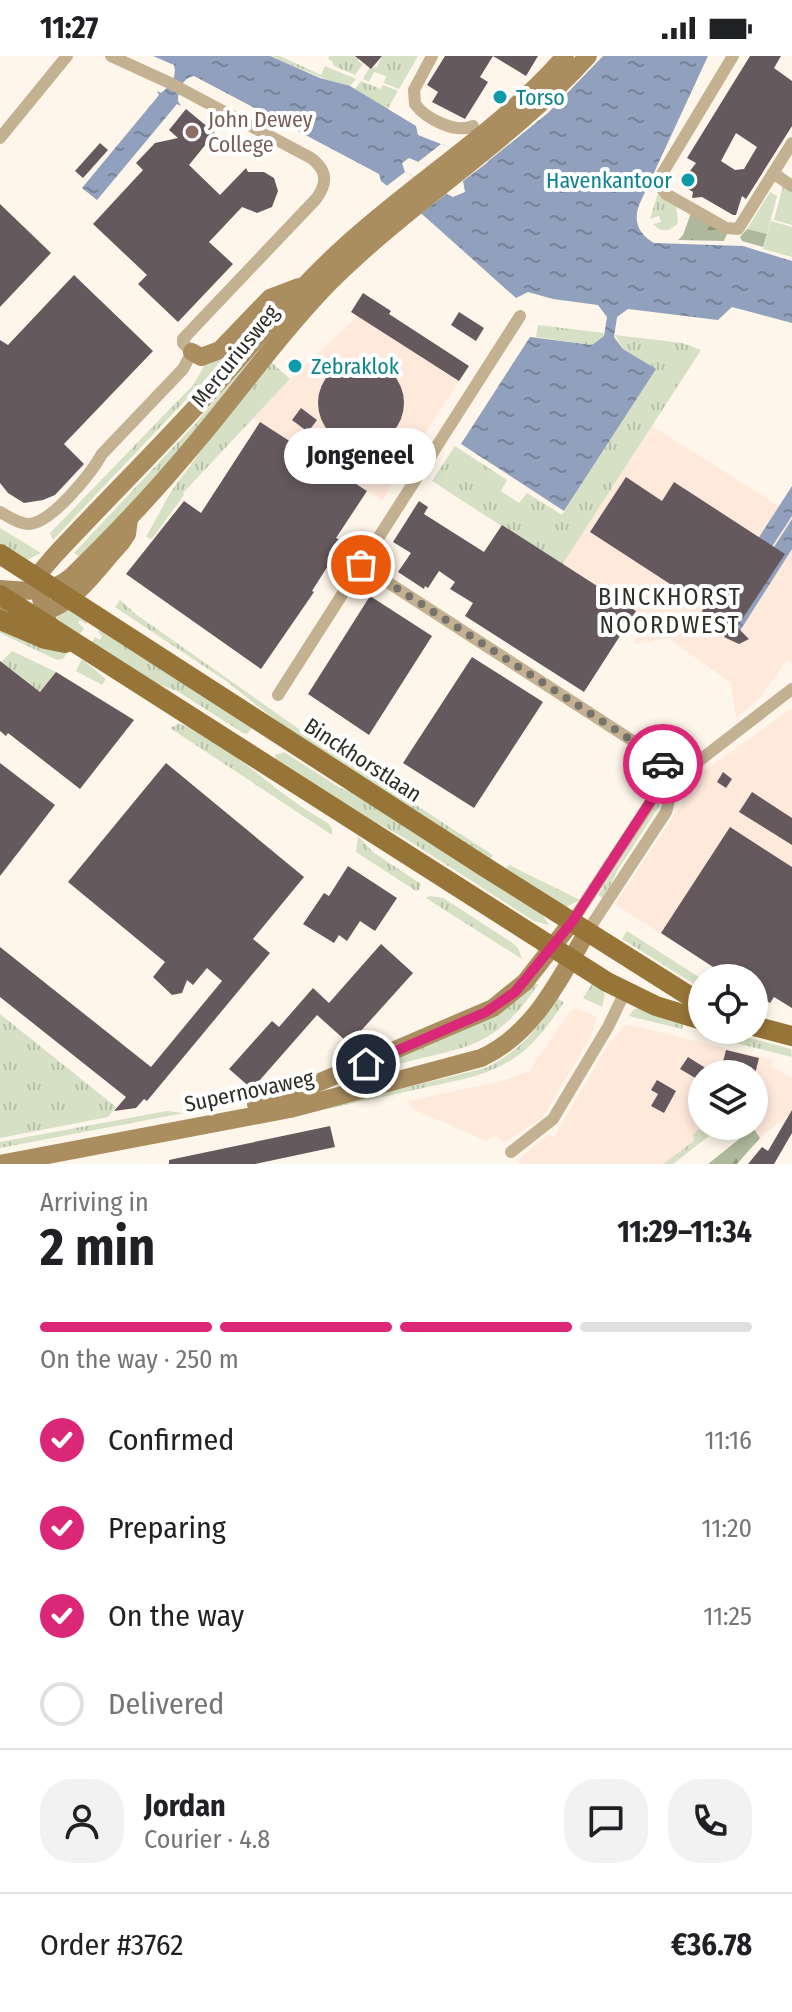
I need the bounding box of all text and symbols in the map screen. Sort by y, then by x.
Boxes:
text: 11:27 [40,10,98,46]
place label: Torso [516,84,565,111]
marker: Torso [491,88,509,106]
place label: John Dewey College [208,106,313,158]
marker: John Dewey College [183,123,201,141]
place label: Havenkantoor [546,167,672,194]
marker: Havenkantoor [679,171,697,189]
street label: Mercuriusweg [186,299,285,413]
place label: Zebraklok [311,353,400,380]
marker: Zebraklok [286,357,304,375]
callout: Jongeneel [285,429,437,485]
text: Jongeneel [306,440,414,471]
pin [327,531,395,599]
icon: bag [339,543,383,587]
district label: BINCKHORST NOORDWEST [598,583,742,639]
street label: Binckhorstlaan [299,712,427,808]
courier [623,724,703,804]
icon: car [641,742,685,786]
map controls [688,964,768,1140]
button: locate [688,964,768,1044]
pin [332,1030,400,1098]
icon: home [344,1042,388,1086]
button: layers [688,1060,768,1140]
street label: Supernovaweg [182,1064,317,1118]
text: Arriving in [40,1187,149,1218]
text: 11:29–11:34 [617,1214,752,1250]
text: 2 min [40,1216,155,1279]
text: On the way · 250 m [40,1344,239,1375]
icon: check [40,1418,84,1462]
text: Confirmed [108,1422,234,1458]
text: 11:16 [705,1425,752,1456]
icon: check [40,1506,84,1550]
text: Preparing [108,1510,226,1546]
text: 11:20 [702,1513,752,1544]
icon: check [40,1594,84,1638]
text: On the way [108,1598,244,1634]
text: 11:25 [703,1601,752,1632]
text: Delivered [108,1686,224,1722]
button: person [40,1779,124,1863]
button: chat [564,1779,648,1863]
button: phone [668,1779,752,1863]
text: Jordan [144,1788,226,1824]
text: Courier · 4.8 [144,1824,270,1855]
text: Order #3762 [40,1927,184,1963]
text: €36.78 [671,1927,752,1963]

